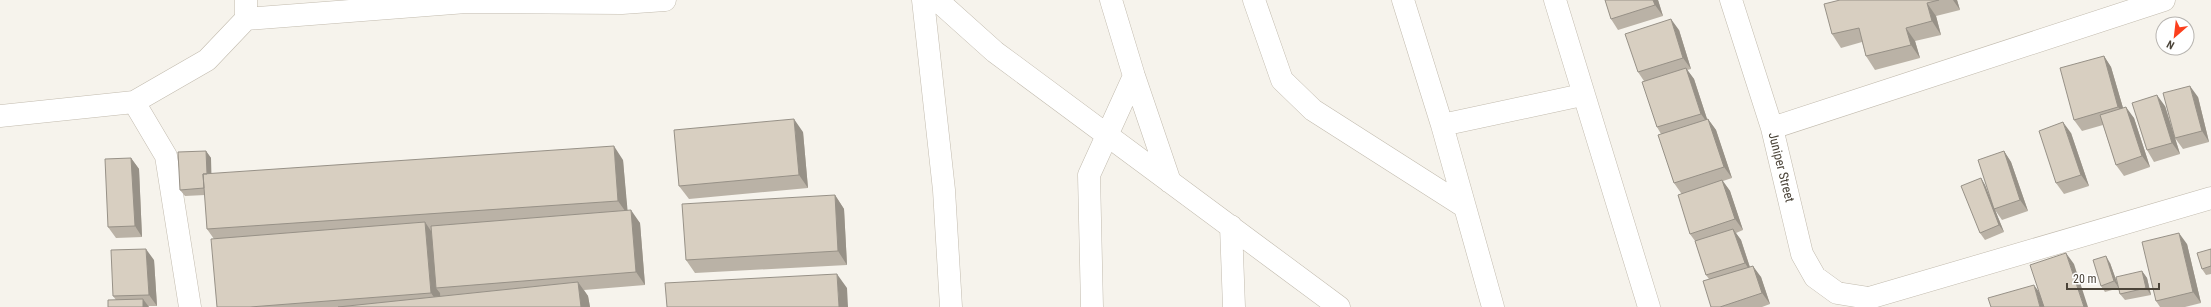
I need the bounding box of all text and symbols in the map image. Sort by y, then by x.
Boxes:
north arrow [2155,16,2195,56]
text: N [2164,37,2177,52]
street label: Juniper Street [1766,130,1798,204]
scale bar [2067,265,2159,291]
text: 20 m [2073,272,2097,286]

